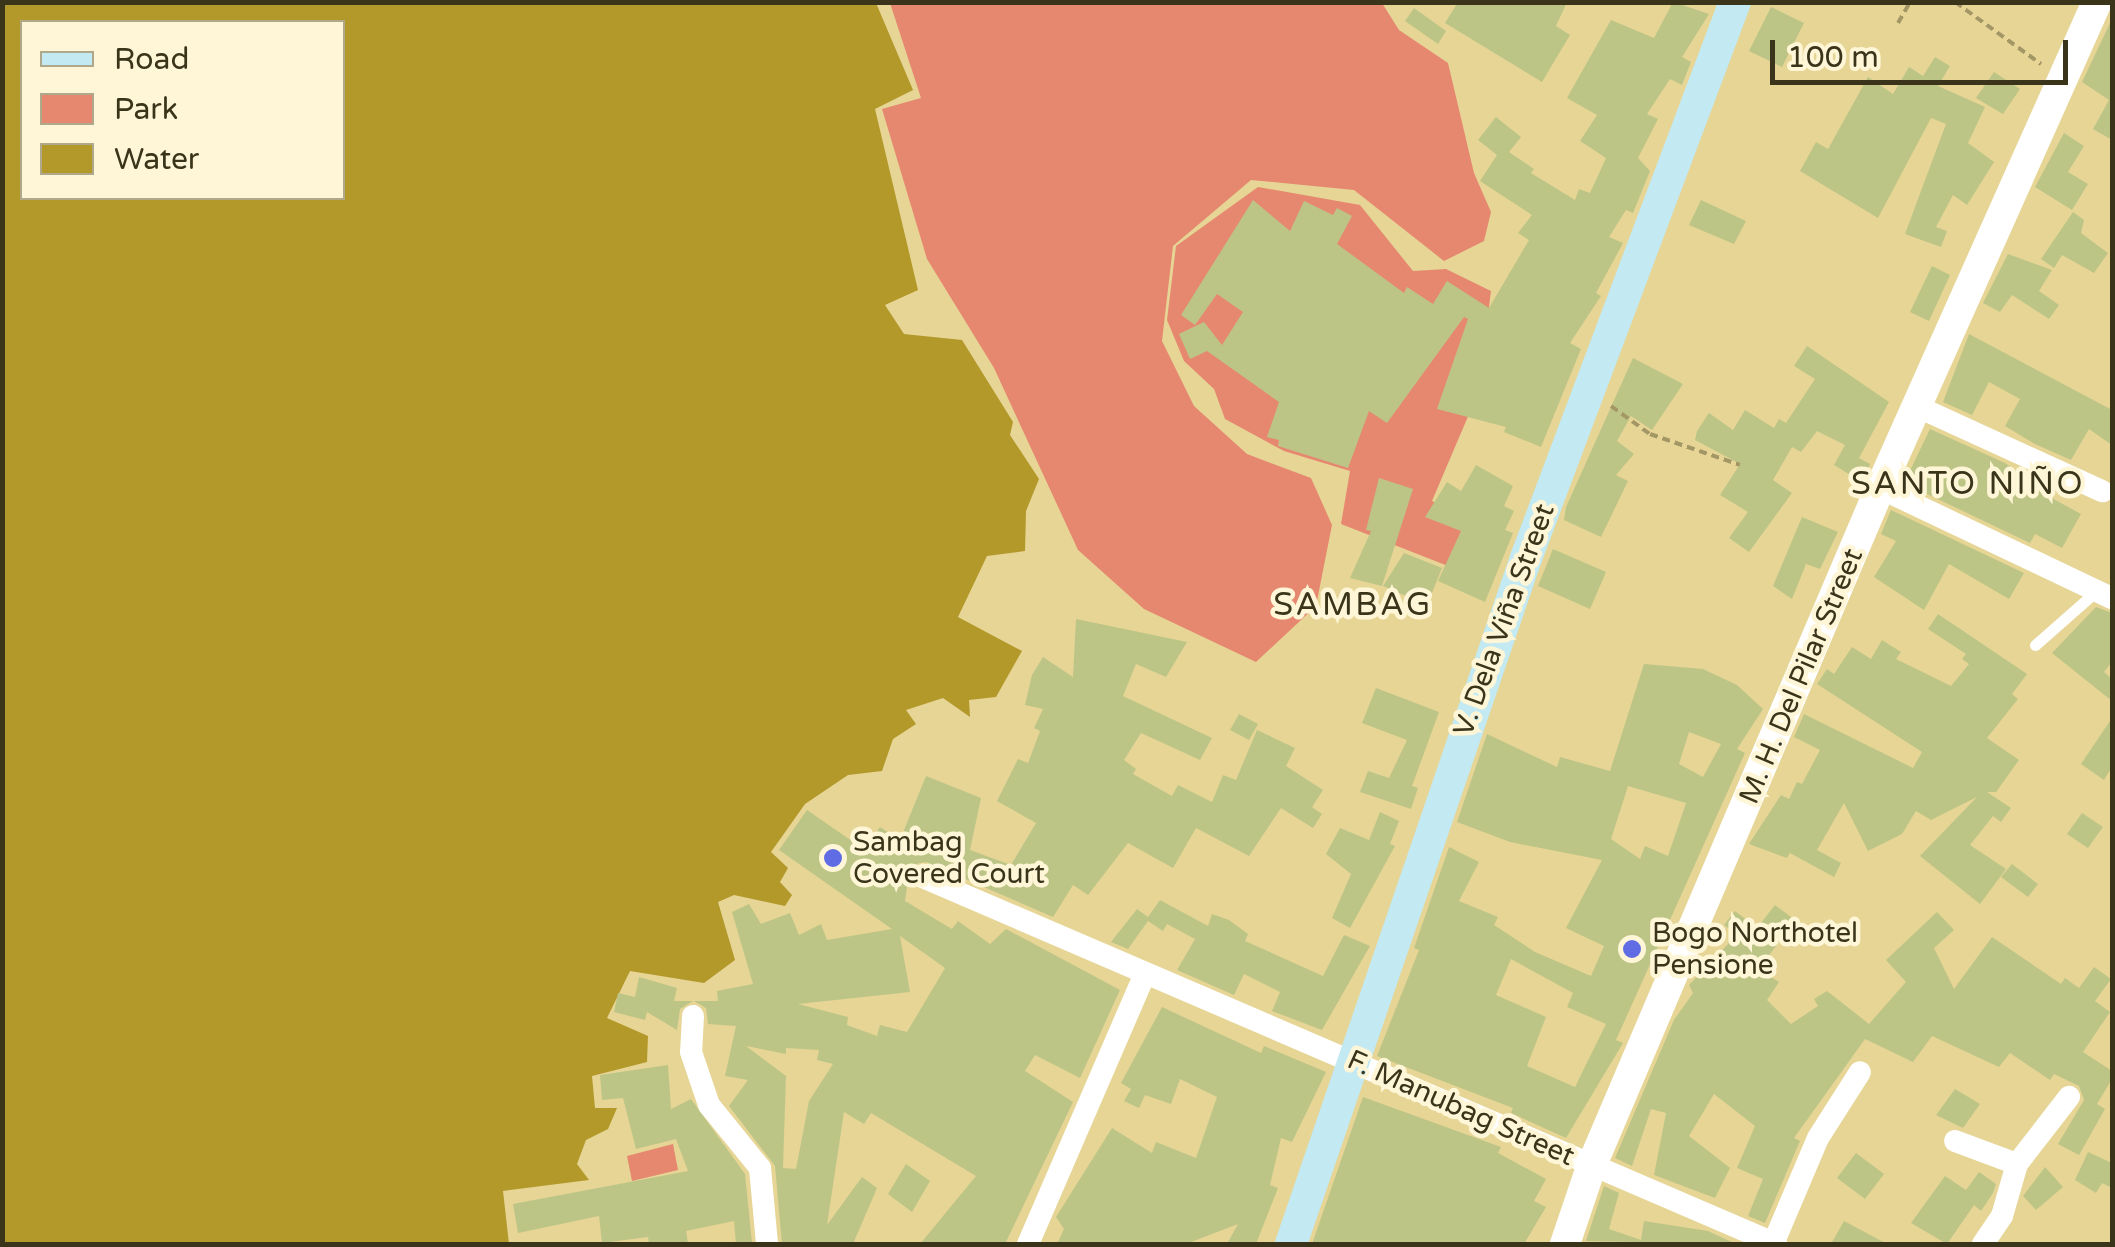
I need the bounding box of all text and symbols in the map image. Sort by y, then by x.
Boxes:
legend [20,20,345,200]
scale bar [1775,20,2072,82]
text: 100 m [1787,39,1879,76]
text: Road [114,41,189,78]
text: Park [114,91,178,128]
text: Water [114,141,199,178]
district label: SANTO NIÑO [1851,465,2085,503]
street label: V. Dela Viña Street [1446,499,1562,741]
street label: M. H. Del Pilar Street [1732,543,1870,809]
district label: SAMBAG [1273,586,1433,624]
place label: Sambag Covered Court [853,825,1045,891]
marker: Sambag Covered Court [822,847,844,869]
place label: Bogo Northotel Pensione [1652,916,1858,982]
marker: Bogo Northotel Pensione [1621,938,1643,960]
street label: F. Manubag Street [1342,1043,1580,1173]

